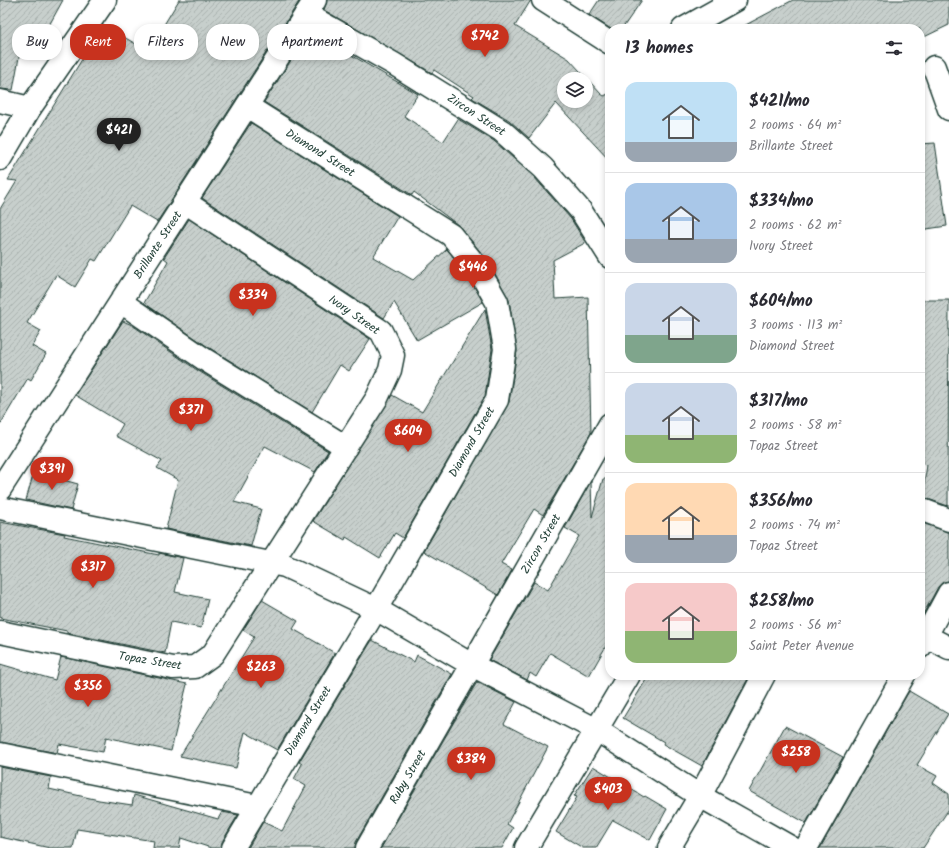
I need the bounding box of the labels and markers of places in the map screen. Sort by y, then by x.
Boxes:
pin: $742 [461,24,509,58]
pin: $421 [95,118,143,152]
pin: $446 [449,255,497,289]
pin: $334 [229,283,277,317]
pin: $371 [167,398,215,432]
pin: $604 [384,419,432,453]
pin: $391 [28,457,76,491]
pin: $317 [69,555,117,589]
pin: $263 [237,655,285,689]
pin: $356 [64,674,112,708]
pin: $258 [772,740,820,774]
pin: $384 [447,747,495,781]
pin: $403 [584,777,632,811]

